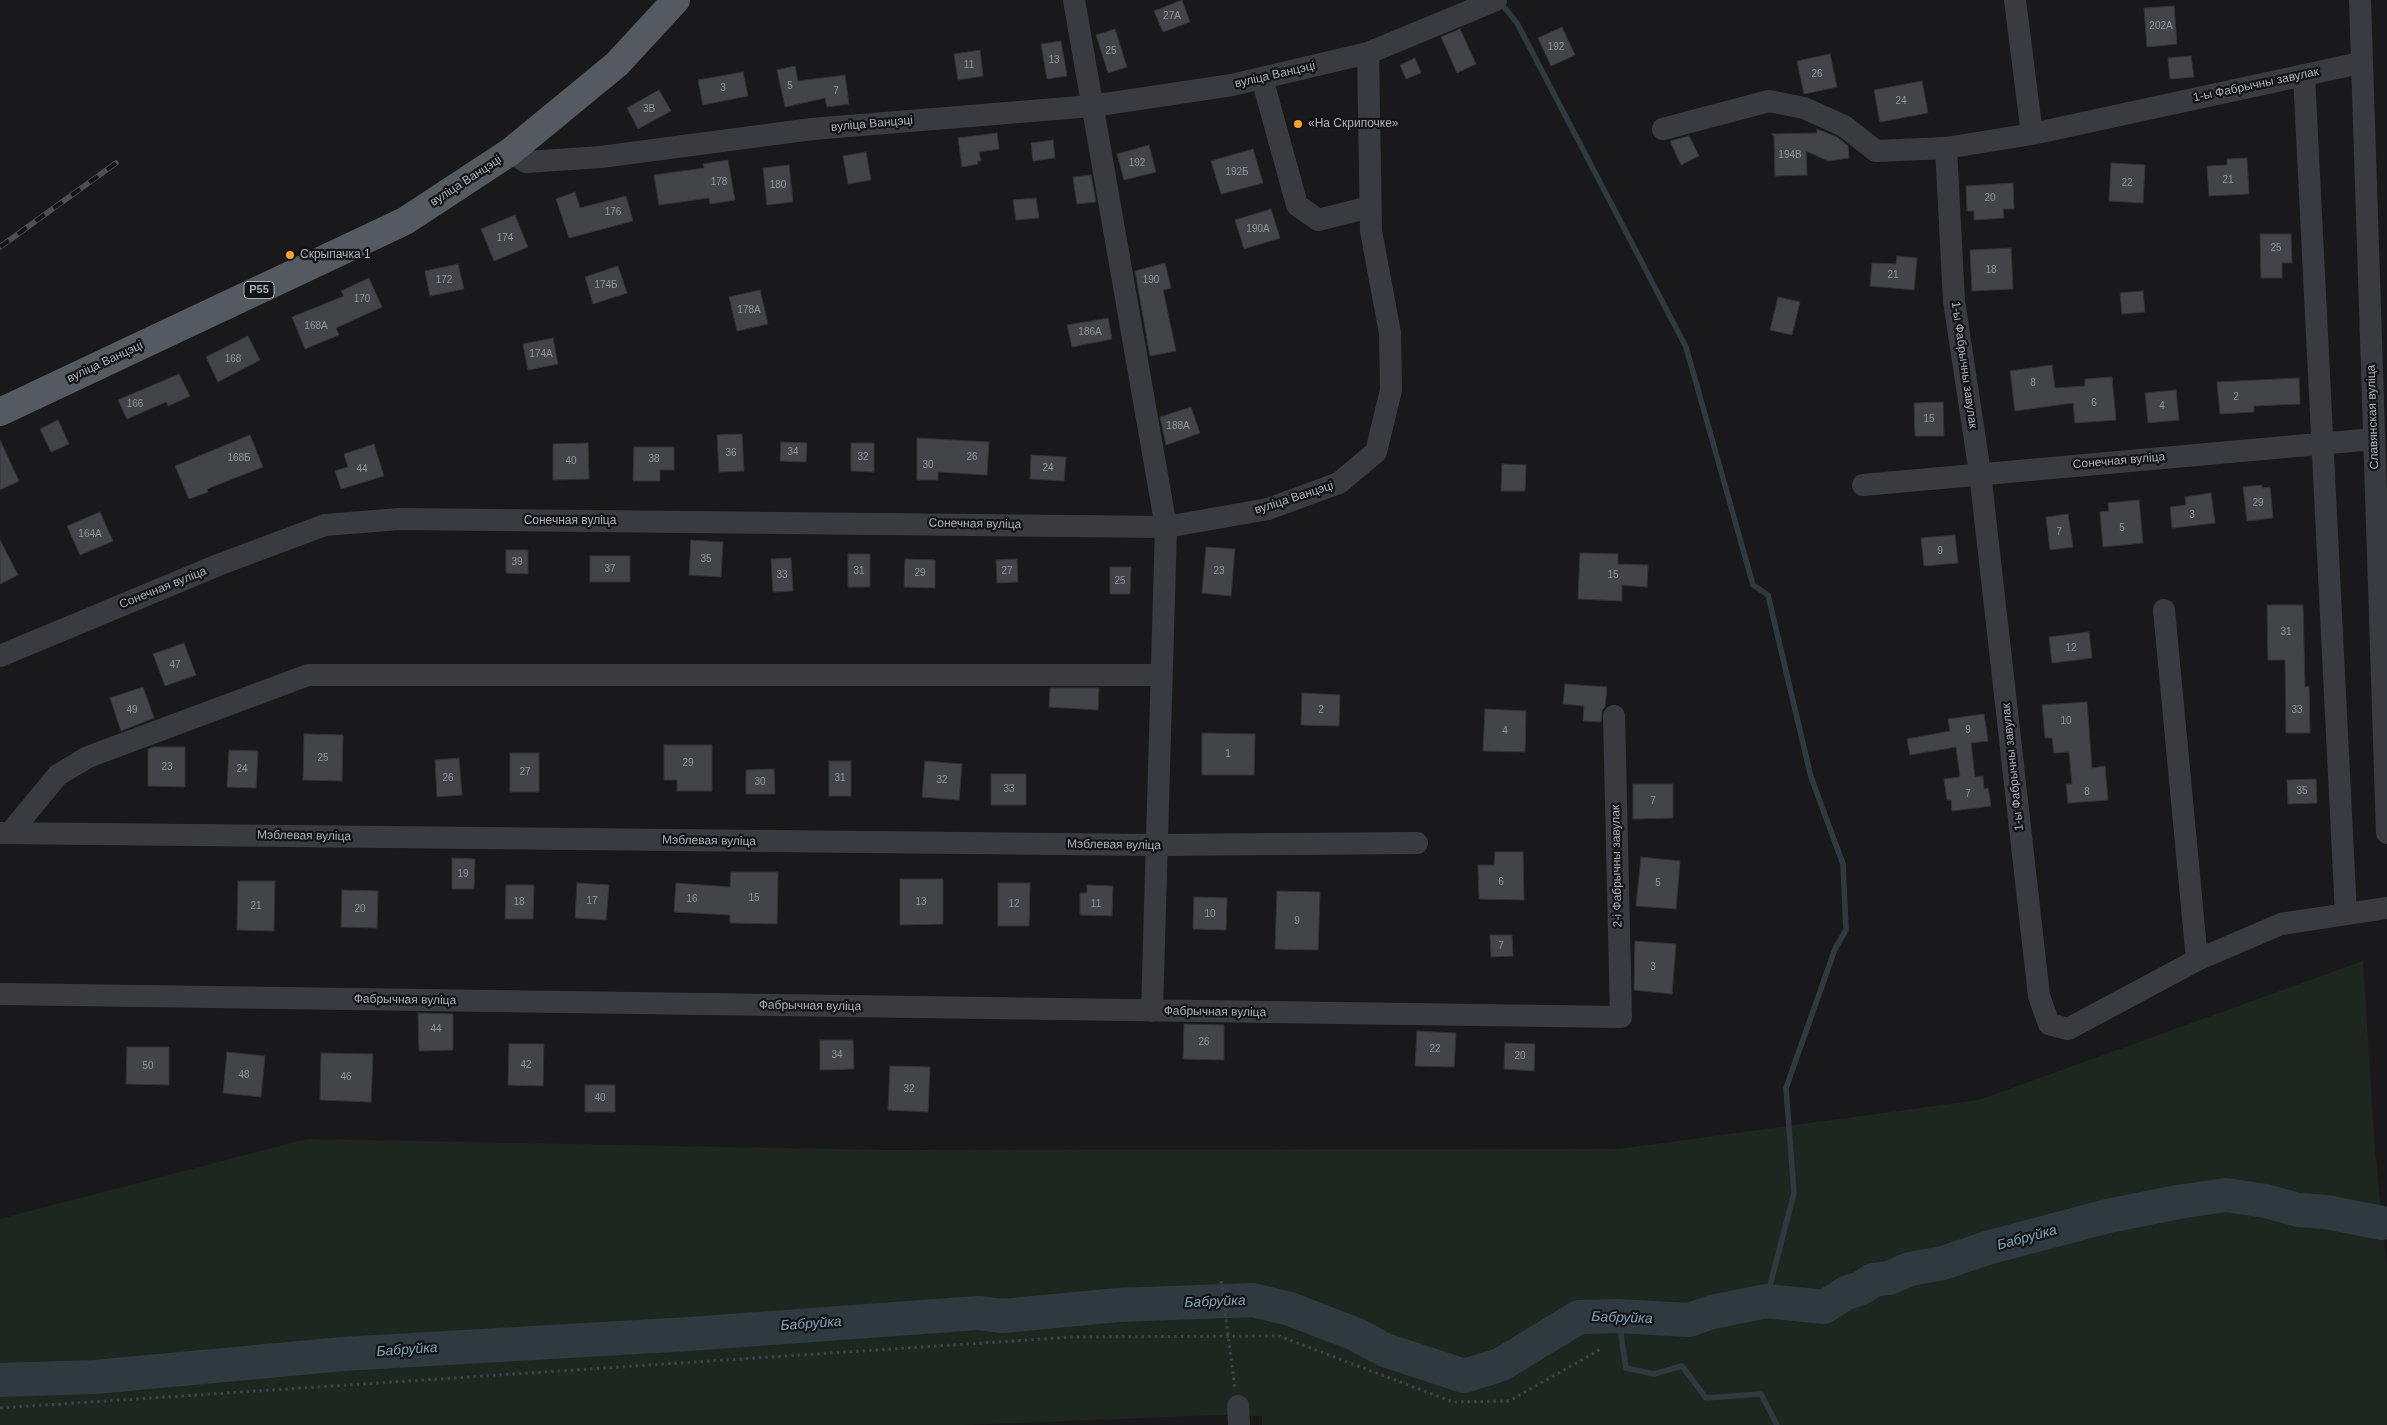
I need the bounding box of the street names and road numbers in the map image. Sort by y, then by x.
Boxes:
street label: вуліца Ванцэці [1233,59,1317,91]
street label: 1-ы Фабрычны завулак [2192,65,2320,105]
street label: вуліца Ванцэці [830,113,914,135]
street label: вуліца Ванцэці [428,153,504,209]
road number: Р55 [244,282,274,298]
street label: 1-ы Фабрычны завулак [1948,300,1980,430]
street label: вуліца Ванцэці [65,338,145,386]
street label: Славянская вуліца [2364,364,2382,470]
street label: Сонечная вуліца [2072,450,2166,472]
street label: вуліца Ванцэці [1253,478,1335,518]
street label: Сонечная вуліца [524,514,616,528]
street label: Сонечная вуліца [929,516,1021,532]
street label: Сонечная вуліца [117,564,209,612]
street label: 1-ы Фабрычны завулак [1999,702,2027,832]
street label: 2-і Фабрычны завулак [1609,805,1625,927]
street label: Мэблевая вуліца [257,828,351,844]
street label: Мэблевая вуліца [662,833,756,849]
street label: Мэблевая вуліца [1067,837,1161,853]
street label: Фабрычная вуліца [354,992,456,1008]
street label: Фабрычная вуліца [759,998,861,1014]
street label: Фабрычная вуліца [1164,1004,1266,1020]

